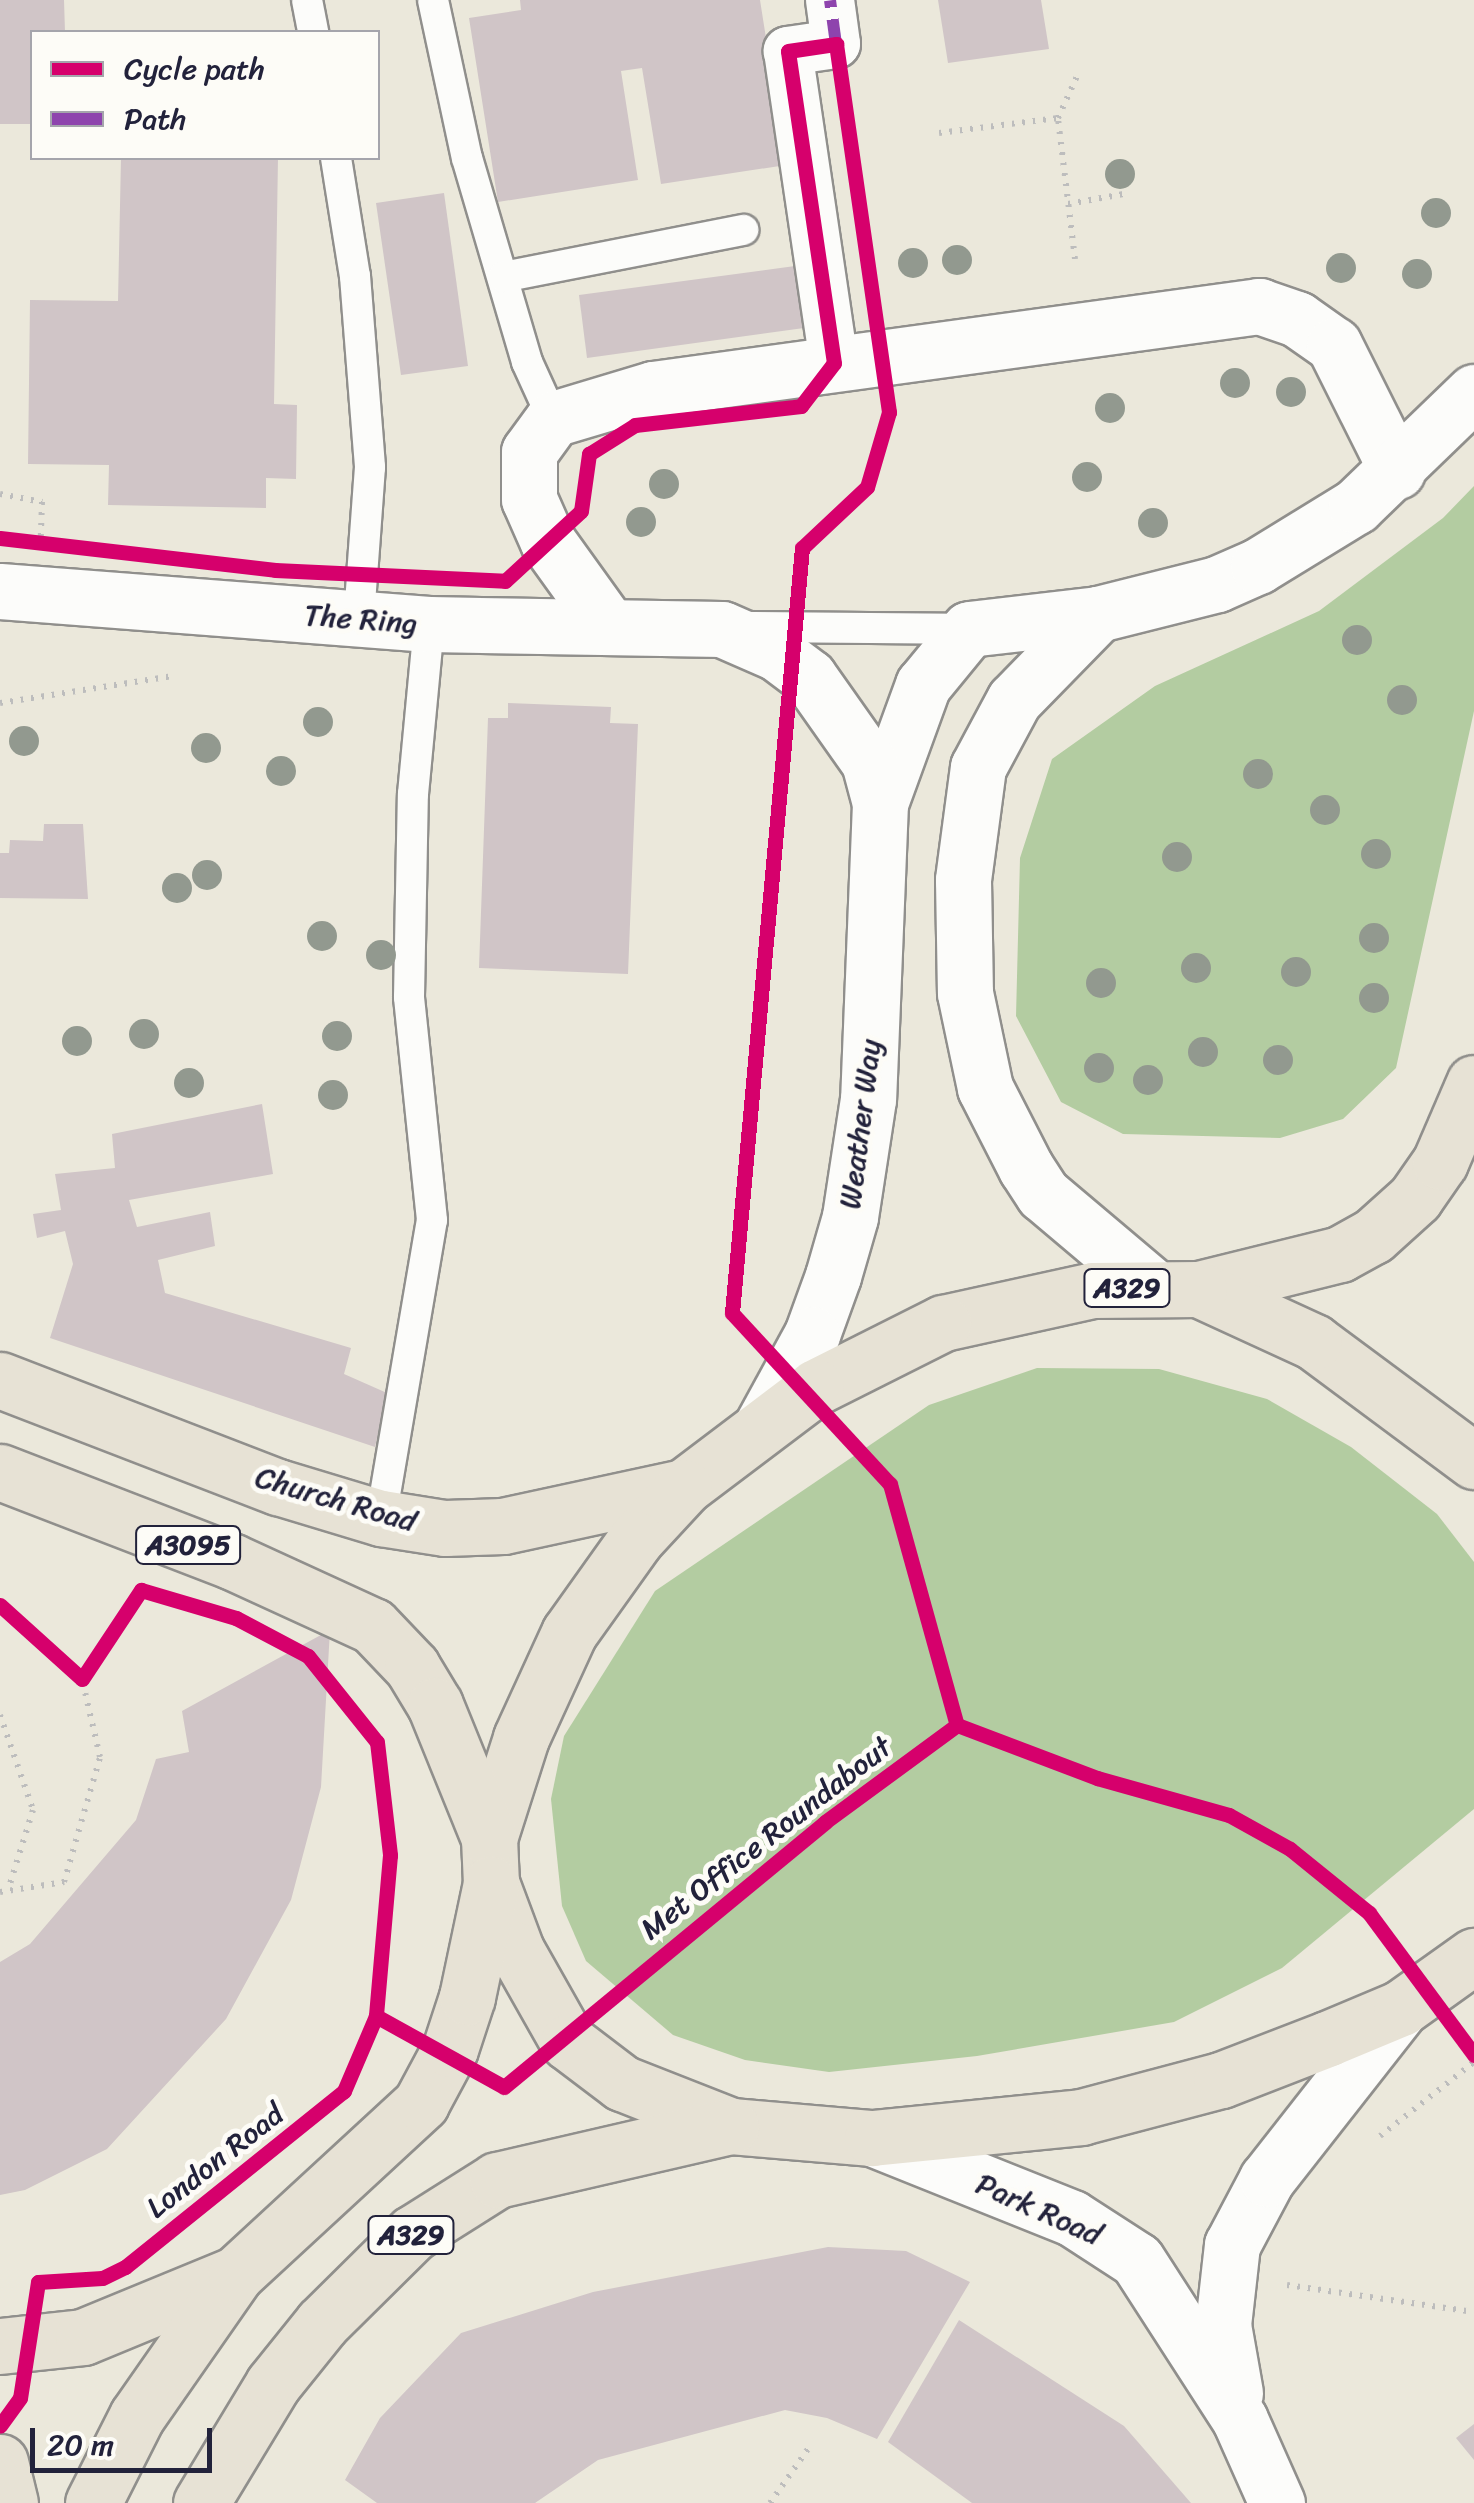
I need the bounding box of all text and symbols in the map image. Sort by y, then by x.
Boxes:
legend [30,30,380,160]
text: Cycle path [124,42,265,96]
text: Path [124,92,186,146]
street label: The Ring [303,597,419,641]
street label: Weather Way [832,1037,888,1211]
road number: A329 [1082,1265,1172,1311]
street label: Church Road [251,1459,421,1539]
road number: A3095 [133,1522,243,1568]
street label: Met Office Roundabout [633,1728,899,1948]
street label: London Road [139,2096,291,2226]
street label: Park Road [971,2165,1107,2253]
road number: A329 [366,2212,456,2258]
scale bar [35,2408,218,2470]
text: 20 m [47,2418,114,2472]

